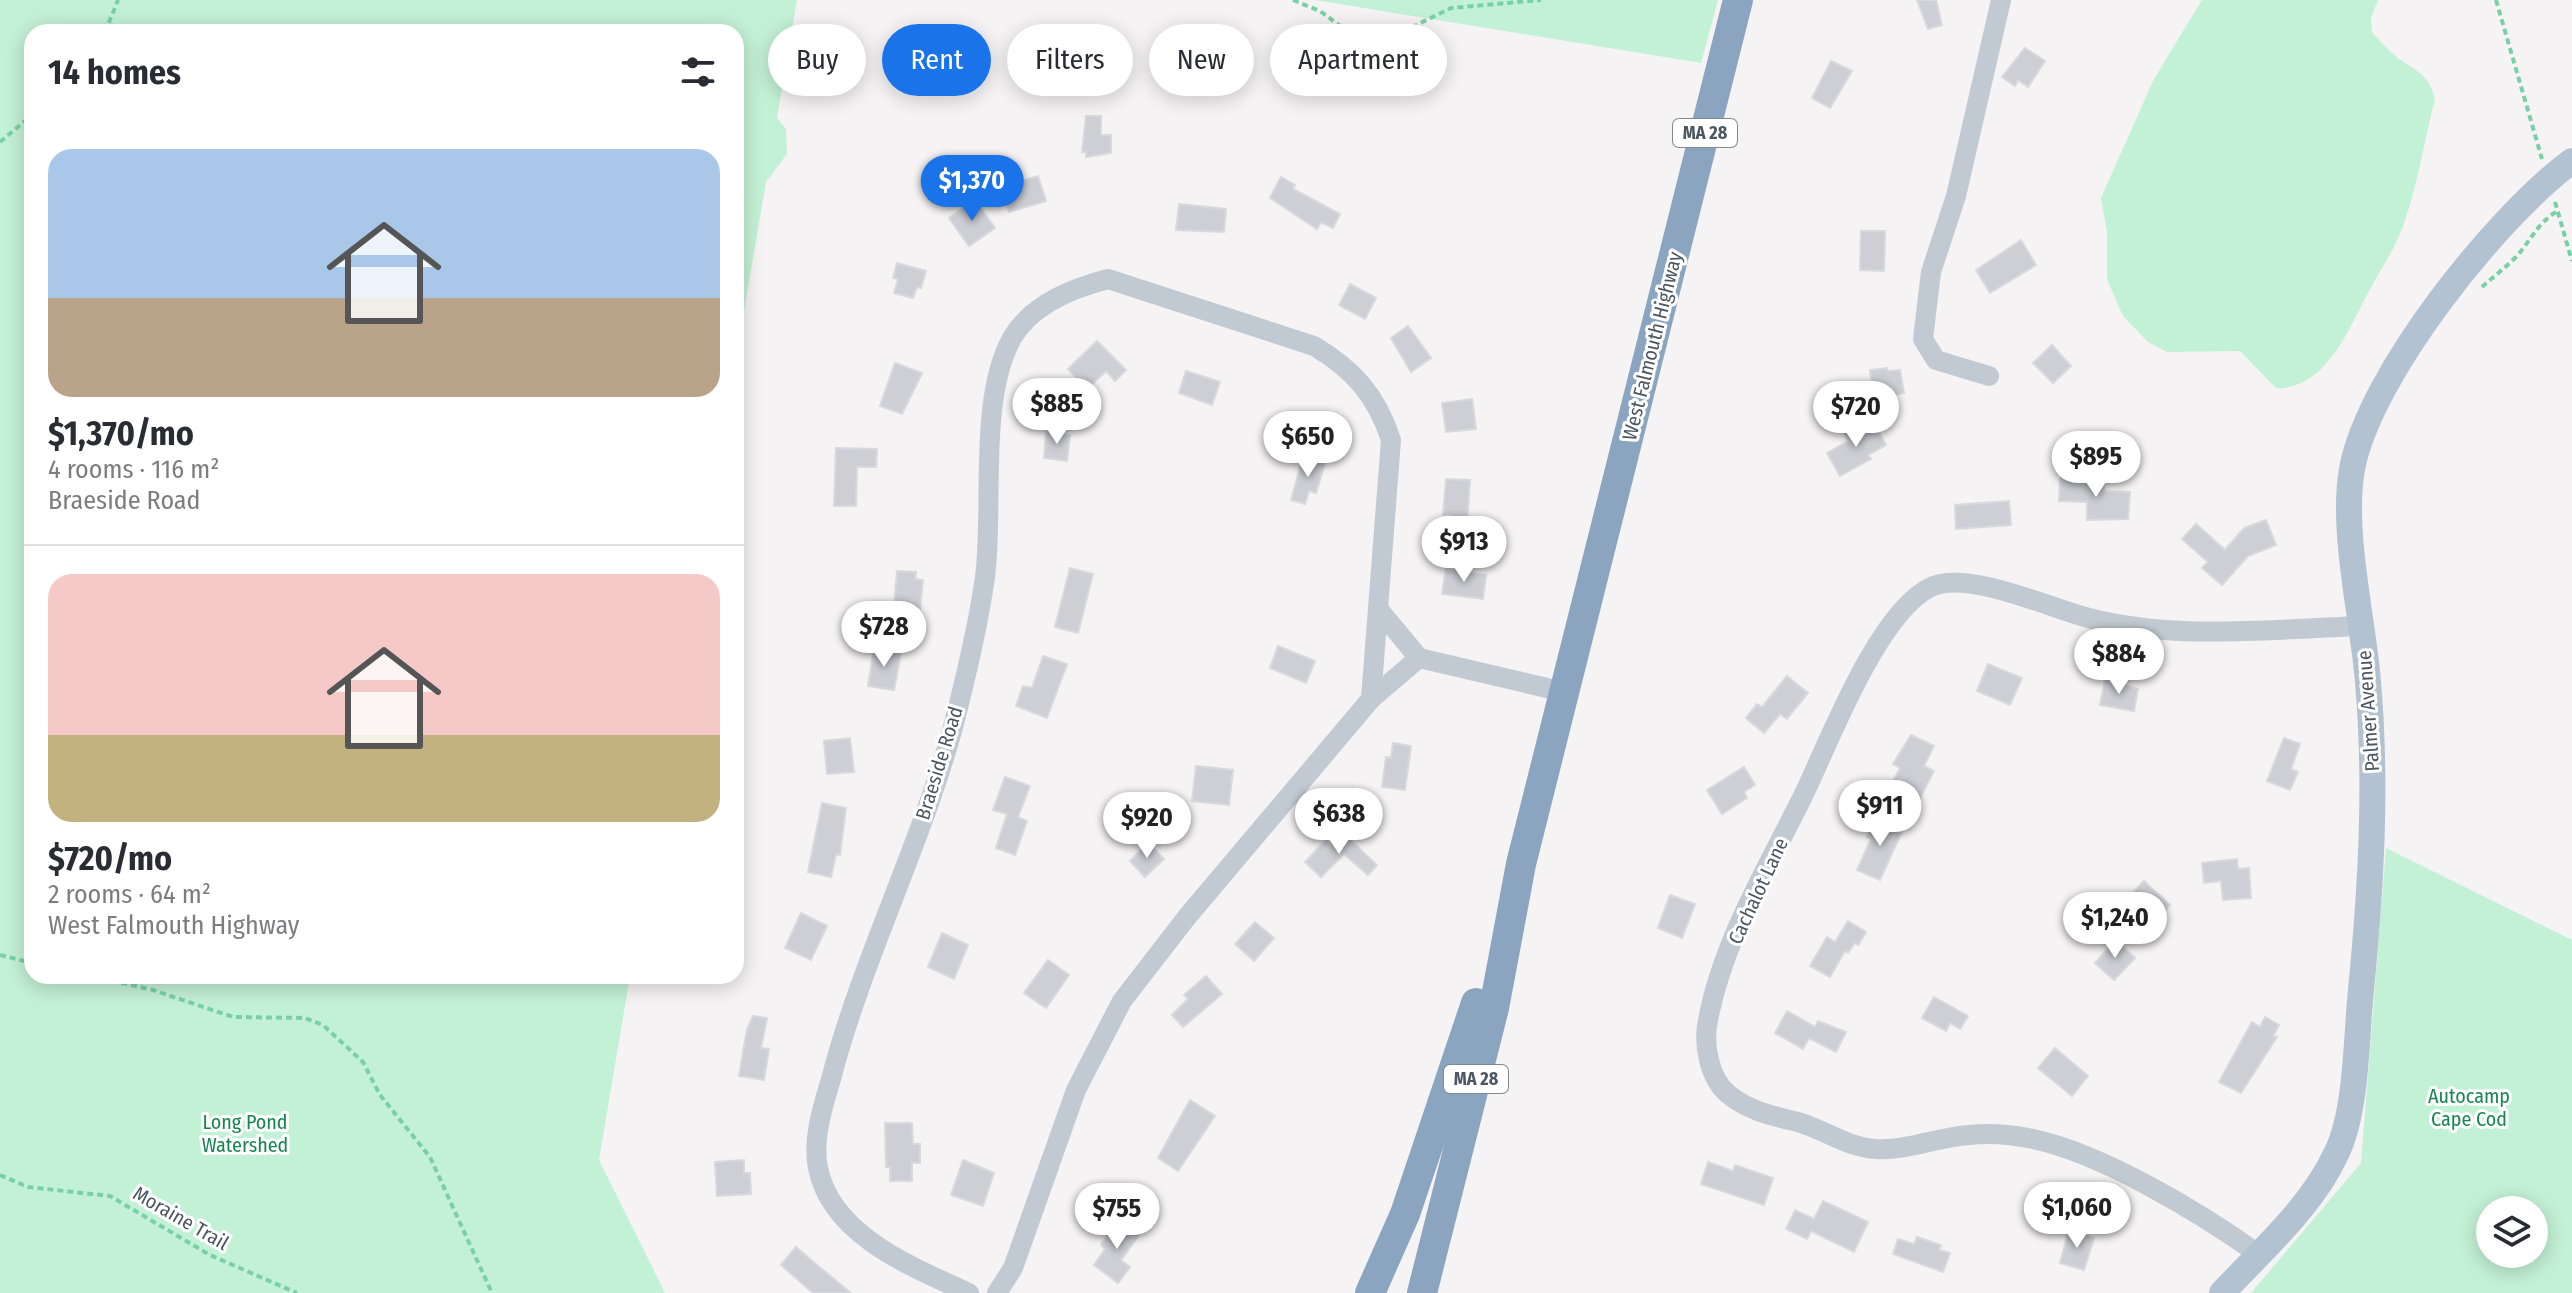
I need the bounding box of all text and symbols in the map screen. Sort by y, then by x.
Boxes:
chip: Buy [768,24,866,96]
chip: Rent [882,24,991,96]
chip: Filters [1007,24,1133,96]
chip: New [1149,24,1254,96]
chip: Apartment [1270,24,1447,96]
icon: filters [676,50,720,94]
text: 14 homes [48,52,181,93]
road number: MA 28 [1673,119,1737,147]
pin: $1,370 [907,155,1037,223]
text: $1,370 [939,165,1005,196]
icon: home [312,201,456,345]
street label: West Falmouth Highway [1617,249,1687,443]
pin: $885 [1010,378,1104,446]
pin: $720 [1809,381,1903,449]
text: $885 [1030,388,1084,419]
text: $720 [1831,391,1881,422]
pin: $650 [1261,411,1355,479]
text: $1,370/mo [48,413,194,454]
text: $650 [1281,421,1335,452]
pin: $895 [2049,431,2143,499]
text: $895 [2070,441,2122,472]
text: 4 rooms · 116 m² [48,454,219,485]
text: Braeside Road [48,485,201,516]
pin: $913 [1417,516,1511,584]
text: $913 [1440,526,1488,557]
pin: $728 [837,601,931,669]
text: $728 [859,611,909,642]
icon: home [312,626,456,770]
pin: $884 [2072,628,2166,696]
text: $884 [2092,638,2146,669]
street label: Palmer Avenue [2352,650,2384,772]
street label: Braeside Road [910,703,968,823]
pin: $911 [1833,780,1927,848]
pin: $638 [1292,788,1386,856]
text: $911 [1856,790,1904,821]
pin: $920 [1100,792,1194,860]
text: $638 [1313,798,1365,829]
text: $920 [1121,802,1173,833]
street label: Cachalot Lane [1723,834,1793,948]
text: $720/mo [48,838,172,879]
text: 2 rooms · 64 m² [48,879,211,910]
pin: $1,240 [2050,892,2180,960]
text: $1,240 [2081,902,2149,933]
text: West Falmouth Highway [48,910,299,941]
road number: MA 28 [1444,1065,1508,1093]
park label: Autocamp Cape Cod [2428,1084,2510,1131]
park label: Long Pond Watershed [202,1110,288,1157]
street label: Moraine Trail [129,1181,233,1255]
pin: $1,060 [2012,1182,2142,1250]
pin: $755 [1070,1183,1164,1251]
text: $1,060 [2042,1192,2112,1223]
text: $755 [1093,1193,1141,1224]
map controls [2476,1196,2548,1268]
button: layers [2476,1196,2548,1268]

